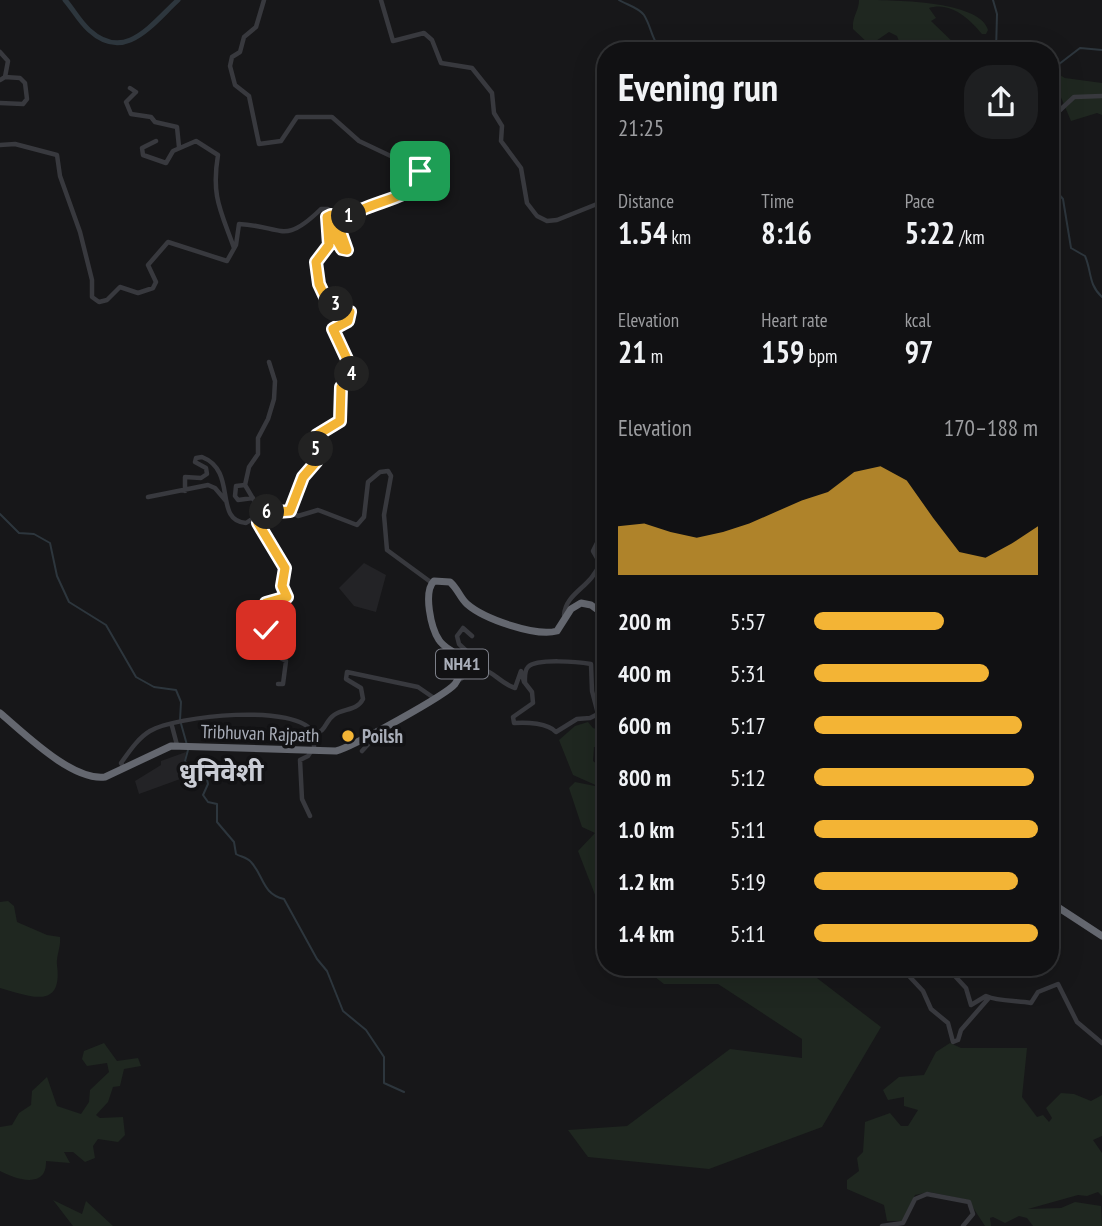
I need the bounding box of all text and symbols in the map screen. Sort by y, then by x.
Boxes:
text: Evening run [618,62,778,111]
button: share [964,65,1038,139]
text: 21:25 [618,113,664,142]
pin [390,141,450,201]
icon: arrive [401,152,439,190]
text: Distance [618,189,674,213]
text: Time [761,189,794,213]
text: Pace [905,189,935,213]
pin: 1 [332,198,366,234]
text: 1 [344,203,353,227]
text: 1.54 [618,213,667,252]
text: 8:16 [761,213,812,252]
text: 5:22 [905,213,955,252]
text: km [667,225,691,249]
text: /km [955,225,985,249]
pin: 3 [318,286,354,322]
text: 3 [331,291,340,315]
text: Elevation [618,308,679,332]
text: Heart rate [761,308,828,332]
text: kcal [905,308,931,332]
text: 21 [618,332,647,371]
text: 159 [761,332,804,371]
text: 97 [905,332,933,371]
text: m [647,344,663,368]
text: bpm [804,344,837,368]
pin: 4 [334,356,370,392]
text: 4 [347,361,356,385]
text: Elevation [618,413,692,442]
text: 170–188 m [944,413,1038,442]
pin: 5 [298,432,334,466]
text: 5 [311,436,320,460]
pin: 6 [250,494,284,530]
text: 6 [262,499,271,523]
pin [236,600,296,660]
text: 200 m [618,607,671,636]
text: 5:57 [730,607,766,636]
icon: check [247,611,285,649]
road number: NH41 [436,650,488,678]
text: 400 m [618,659,671,688]
text: 5:31 [730,659,766,688]
text: 600 m [618,711,671,740]
text: 5:17 [730,711,766,740]
street label: Tribhuvan Rajpath [200,719,320,747]
place label: Poilsh [362,724,403,748]
marker: Poilsh [340,728,356,744]
district label: धुनिवेशी [179,755,265,788]
text: 800 m [618,763,671,792]
text: 5:12 [730,763,766,792]
text: 1.0 km [618,815,674,844]
text: 5:11 [730,815,766,844]
text: 1.2 km [618,867,674,896]
text: 5:19 [730,867,766,896]
text: 1.4 km [618,919,674,948]
text: 5:11 [730,919,766,948]

